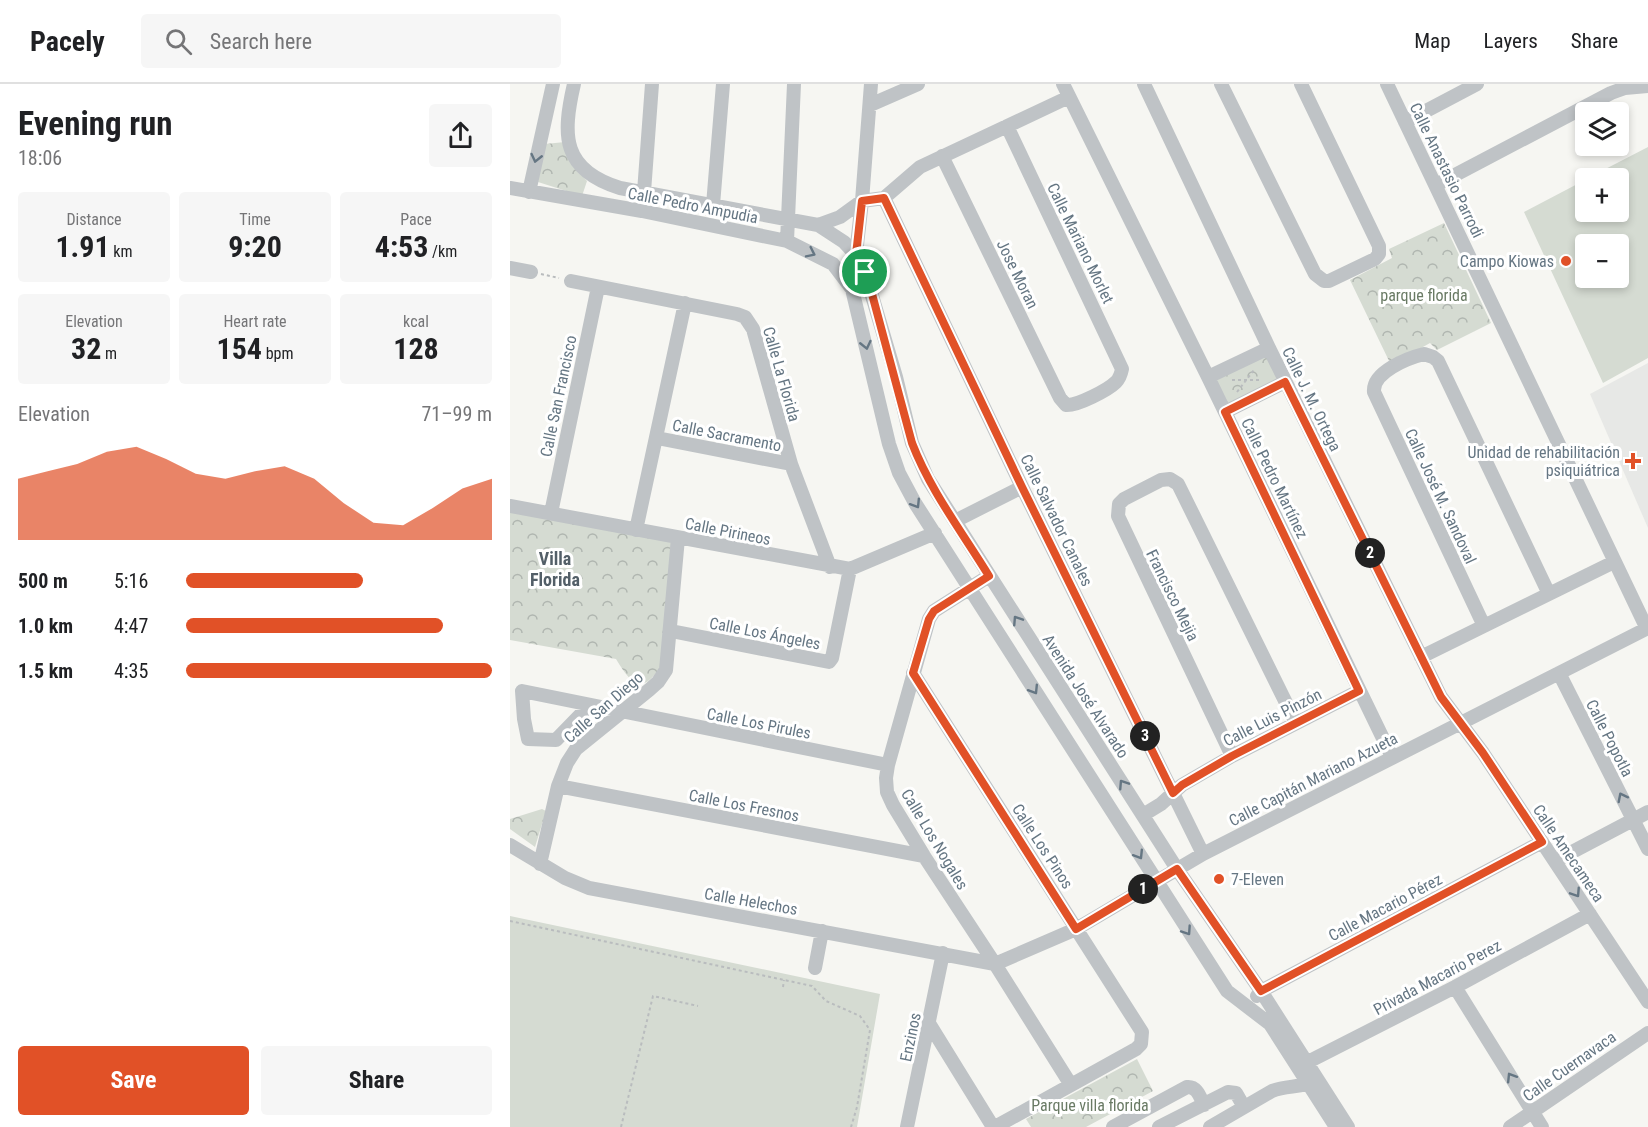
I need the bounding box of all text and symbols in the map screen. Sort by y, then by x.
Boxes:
search box [141,14,561,68]
text: Pacely [30,25,105,58]
icon: search [162,25,195,58]
text: Search here [210,29,312,54]
text: Map [1414,29,1451,53]
text: Layers [1484,29,1538,53]
text: Share [1571,29,1618,53]
street label: Calle Anastasio Parrodi [1406,100,1488,241]
map controls [1575,102,1629,288]
button: layers [1575,102,1629,156]
text: Evening run [18,104,173,143]
button: share [429,104,492,167]
text: 18:06 [18,146,62,170]
one-way arrow [531,153,544,163]
button: + [1575,168,1629,222]
street label: Calle Mariano Morlet [1043,180,1118,307]
street label: Calle Pedro Ampudia [626,184,760,227]
text: Distance [66,210,122,229]
text: Time [239,210,271,229]
text: Pace [400,210,432,229]
text: 1.91 [55,229,110,264]
text: 9:20 [228,229,282,264]
text: 4:53 [375,229,428,264]
button: − [1575,234,1629,288]
street label: Jose Moran [993,237,1042,312]
text: km [110,242,133,261]
text: /km [428,242,457,261]
one-way arrow [804,245,815,257]
pin [839,246,890,297]
place label: Campo Kiowas [1460,252,1554,271]
marker: Campo Kiowas [1559,254,1573,268]
icon: arrive [848,255,881,288]
park label: parque florida [1380,286,1468,305]
text: Elevation [65,312,123,331]
text: Heart rate [223,312,287,331]
text: kcal [403,312,429,331]
street label: Calle La Florida [759,325,804,424]
text: 32 [71,331,101,366]
text: 154 [217,331,262,366]
text: 128 [393,331,439,366]
street label: Calle San Francisco [536,334,581,459]
one-way arrow [859,340,872,350]
text: m [101,344,117,363]
text: bpm [262,344,293,363]
street label: Calle J. M. Ortega [1278,344,1345,454]
text: Elevation [18,402,90,426]
text: 71–99 m [421,402,492,426]
street label: Calle Pedro Martínez [1237,415,1312,542]
street label: Calle Sacramento [671,416,783,455]
street label: Calle José M. Sandoval [1401,426,1480,567]
place label: Unidad de rehabilitación psiquiátrica [1468,443,1620,480]
street label: Calle Salvador Canales [1016,451,1097,589]
marker: Unidad de rehabilitación psiquiátrica [1624,452,1642,470]
one-way arrow [909,498,921,508]
street label: Calle Pirineos [683,514,772,549]
pin: 2 [1355,538,1385,568]
text: 2 [1366,543,1374,562]
street label: Francisco Mejia [1142,546,1203,644]
district label: Villa Florida [530,548,580,590]
text: 500 m [18,569,68,593]
text: 5:16 [114,569,148,593]
street label: Calle Los Ángeles [708,613,822,654]
text: 1.0 km [18,614,73,638]
text: 4:47 [114,614,148,638]
one-way arrow [1013,616,1025,626]
street label: Avenida José Alvarado [1039,631,1133,762]
text: 1.5 km [18,659,73,683]
text: 4:35 [114,659,148,683]
street label: Calle San Diego [560,668,647,747]
one-way arrow [1027,683,1038,694]
street label: Calle Luis Pinzón [1220,684,1325,750]
street label: Calle Popotla [1582,696,1637,780]
street label: Calle Los Pirules [705,704,812,743]
pin: 3 [1130,721,1160,751]
text: 3 [1141,726,1149,745]
street label: Calle Capitán Mariano Azueta [1226,729,1401,830]
one-way arrow [1119,780,1131,790]
street label: Calle Los Fresnos [687,785,801,825]
street label: Calle Los Nogales [897,786,972,893]
one-way arrow [1617,792,1629,803]
street label: Calle Los Pinos [1008,800,1077,892]
street label: Calle Amecameca [1529,801,1608,906]
one-way arrow [1131,848,1142,859]
place label: 7-Eleven [1231,870,1284,889]
street label: Calle Macario Pérez [1325,870,1445,945]
marker: 7-Eleven [1212,872,1226,886]
pin: 1 [1128,874,1158,904]
text: 1 [1139,879,1147,898]
street label: Calle Helechos [703,884,799,919]
one-way arrow [1569,886,1580,897]
one-way arrow [1180,925,1192,935]
street label: Privada Macario Perez [1370,936,1504,1019]
street label: Enzinos [896,1011,925,1063]
street label: Calle Cuernavaca [1519,1027,1619,1106]
button: Save [18,1046,249,1115]
button: Share [261,1046,492,1115]
one-way arrow [1507,1073,1519,1083]
park label: Parque villa florida [1031,1096,1149,1115]

